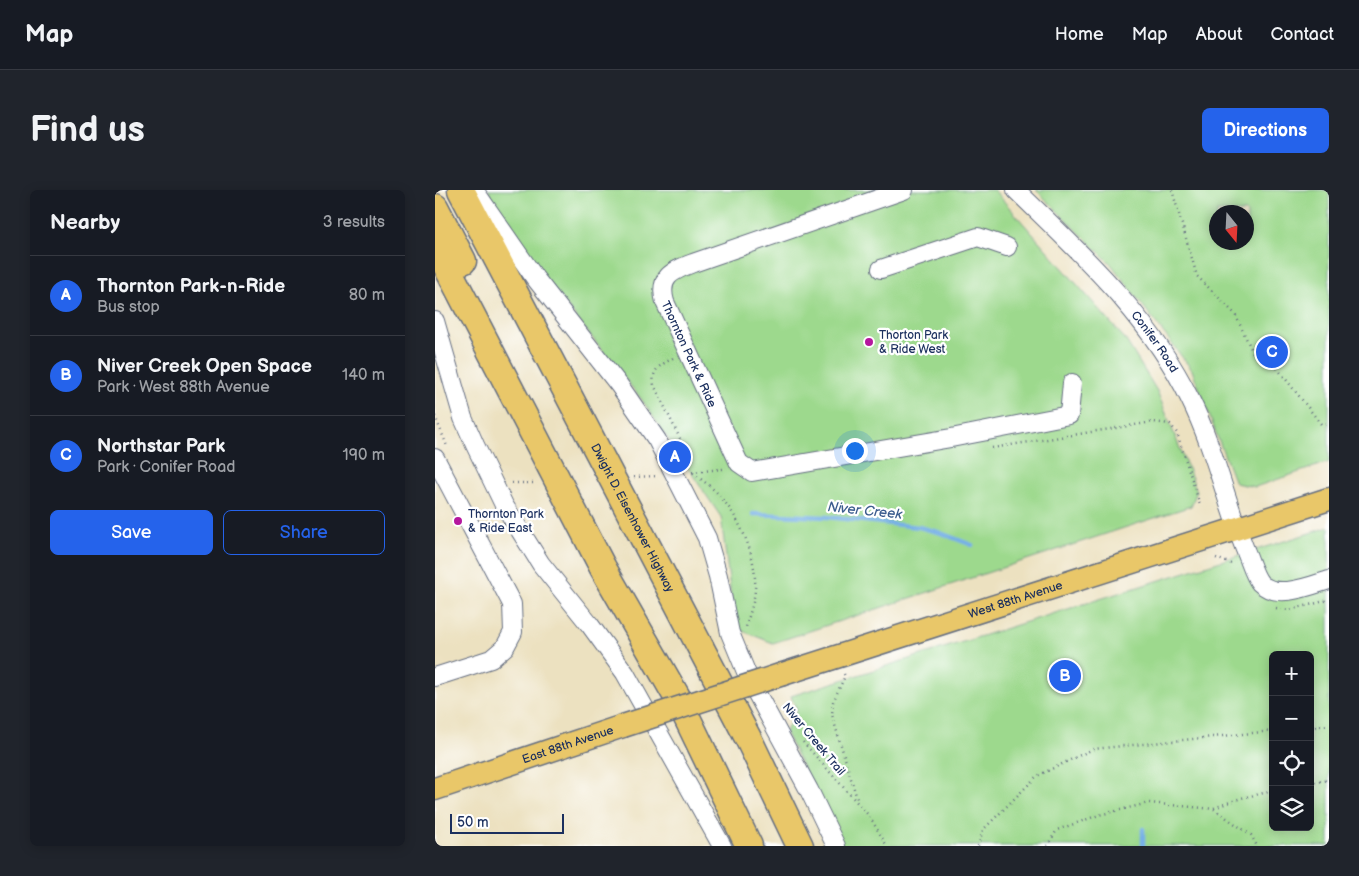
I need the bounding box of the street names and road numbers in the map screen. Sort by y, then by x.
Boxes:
street label: Thornton Park & Ride [658,299,719,410]
street label: Conifer Road [1128,308,1181,376]
street label: Dwight D. Eisenhower Highway [587,441,678,595]
street label: West 88th Avenue [966,578,1065,622]
street label: Niver Creek Trail [779,700,848,779]
street label: East 88th Avenue [520,723,616,767]

